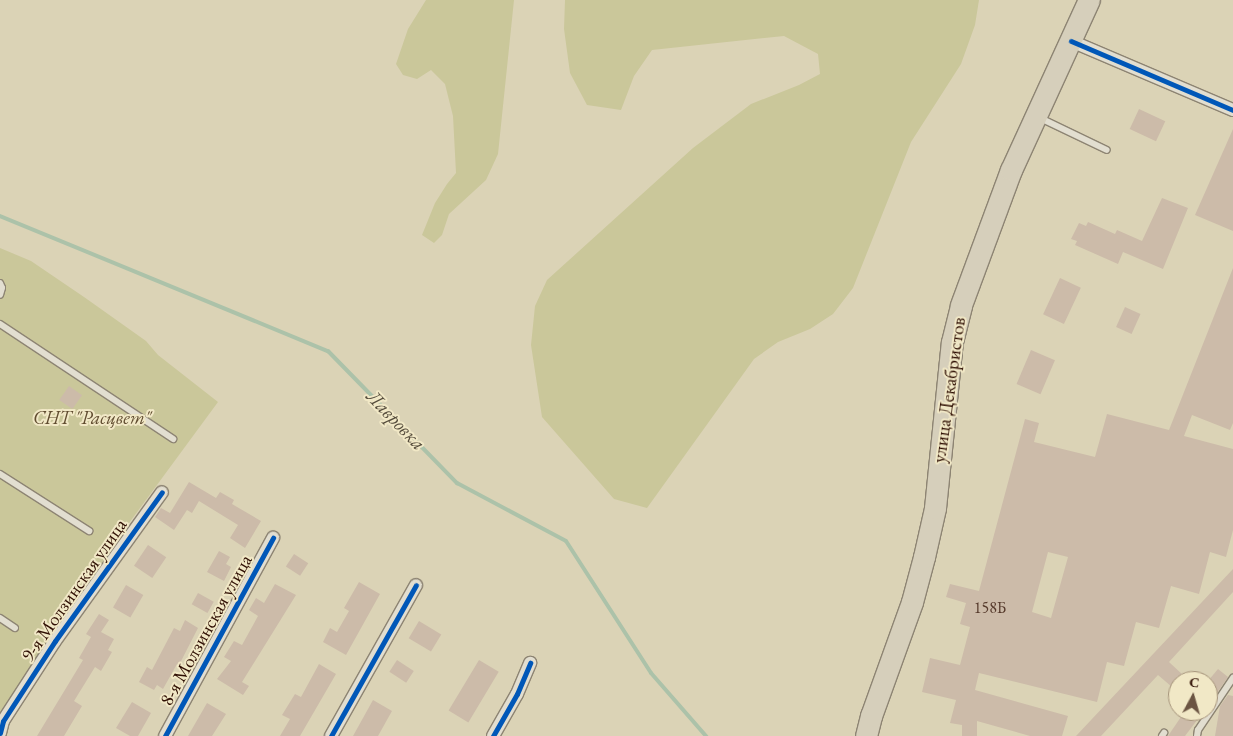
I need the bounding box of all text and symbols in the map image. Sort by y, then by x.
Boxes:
street label: улица Декабристов [927,316,971,464]
water label: Лавровка [362,385,430,455]
park label: СНТ "Расцвет" [33,407,151,429]
street label: 9-я Молзинская улица [16,514,132,666]
street label: 8-я Молзинская улица [155,551,257,709]
house number: 158Б [974,598,1006,618]
north arrow [1168,671,1218,721]
text: С [1189,673,1200,692]

